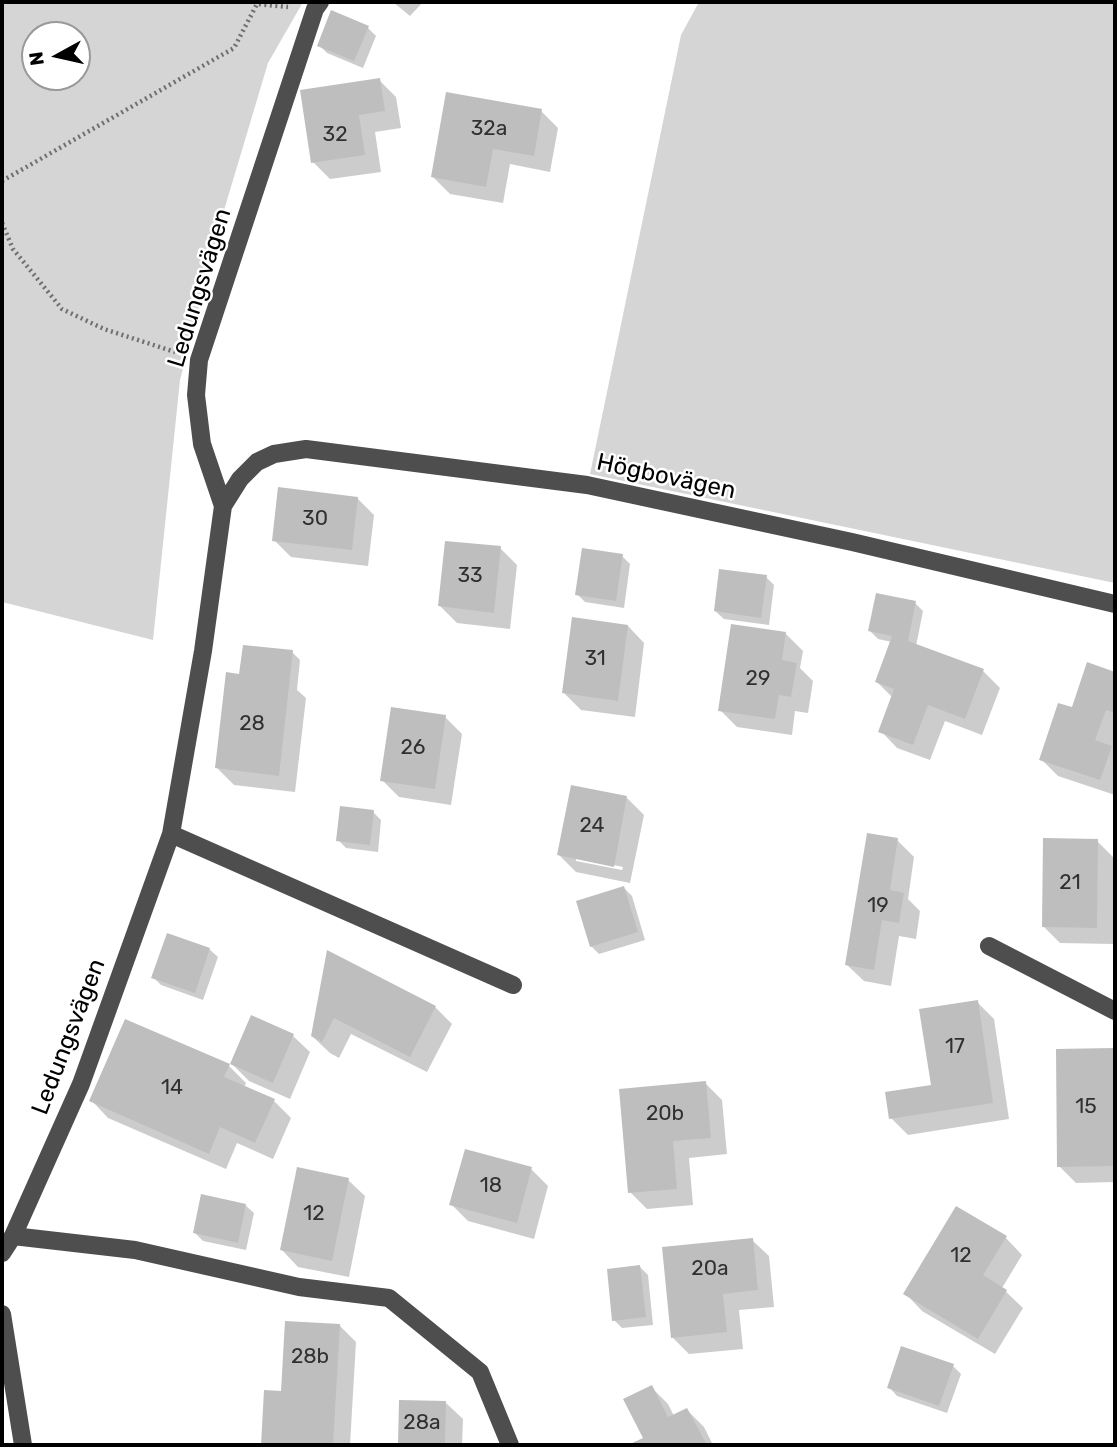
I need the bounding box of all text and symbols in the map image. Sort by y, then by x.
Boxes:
north arrow [21,21,91,91]
text: N [24,50,49,67]
house number: 32a [471,116,507,142]
house number: 32 [323,122,347,148]
street label: Ledungsvägen [162,205,238,371]
street label: Högbovägen [594,448,738,506]
house number: 30 [302,506,328,532]
house number: 33 [457,563,483,589]
house number: 31 [584,646,606,672]
house number: 29 [746,666,770,692]
house number: 28 [239,711,265,737]
house number: 26 [401,735,425,761]
house number: 24 [579,813,605,839]
house number: 21 [1059,870,1081,896]
house number: 19 [867,893,889,919]
street label: Ledungsvägen [26,955,112,1119]
house number: 17 [945,1034,965,1060]
house number: 14 [161,1075,183,1101]
house number: 15 [1075,1094,1097,1120]
house number: 20b [646,1101,684,1127]
house number: 18 [480,1173,502,1199]
house number: 12 [303,1201,325,1227]
house number: 12 [950,1243,972,1269]
house number: 20a [691,1256,729,1282]
house number: 28b [291,1344,329,1370]
house number: 28a [403,1410,441,1436]

